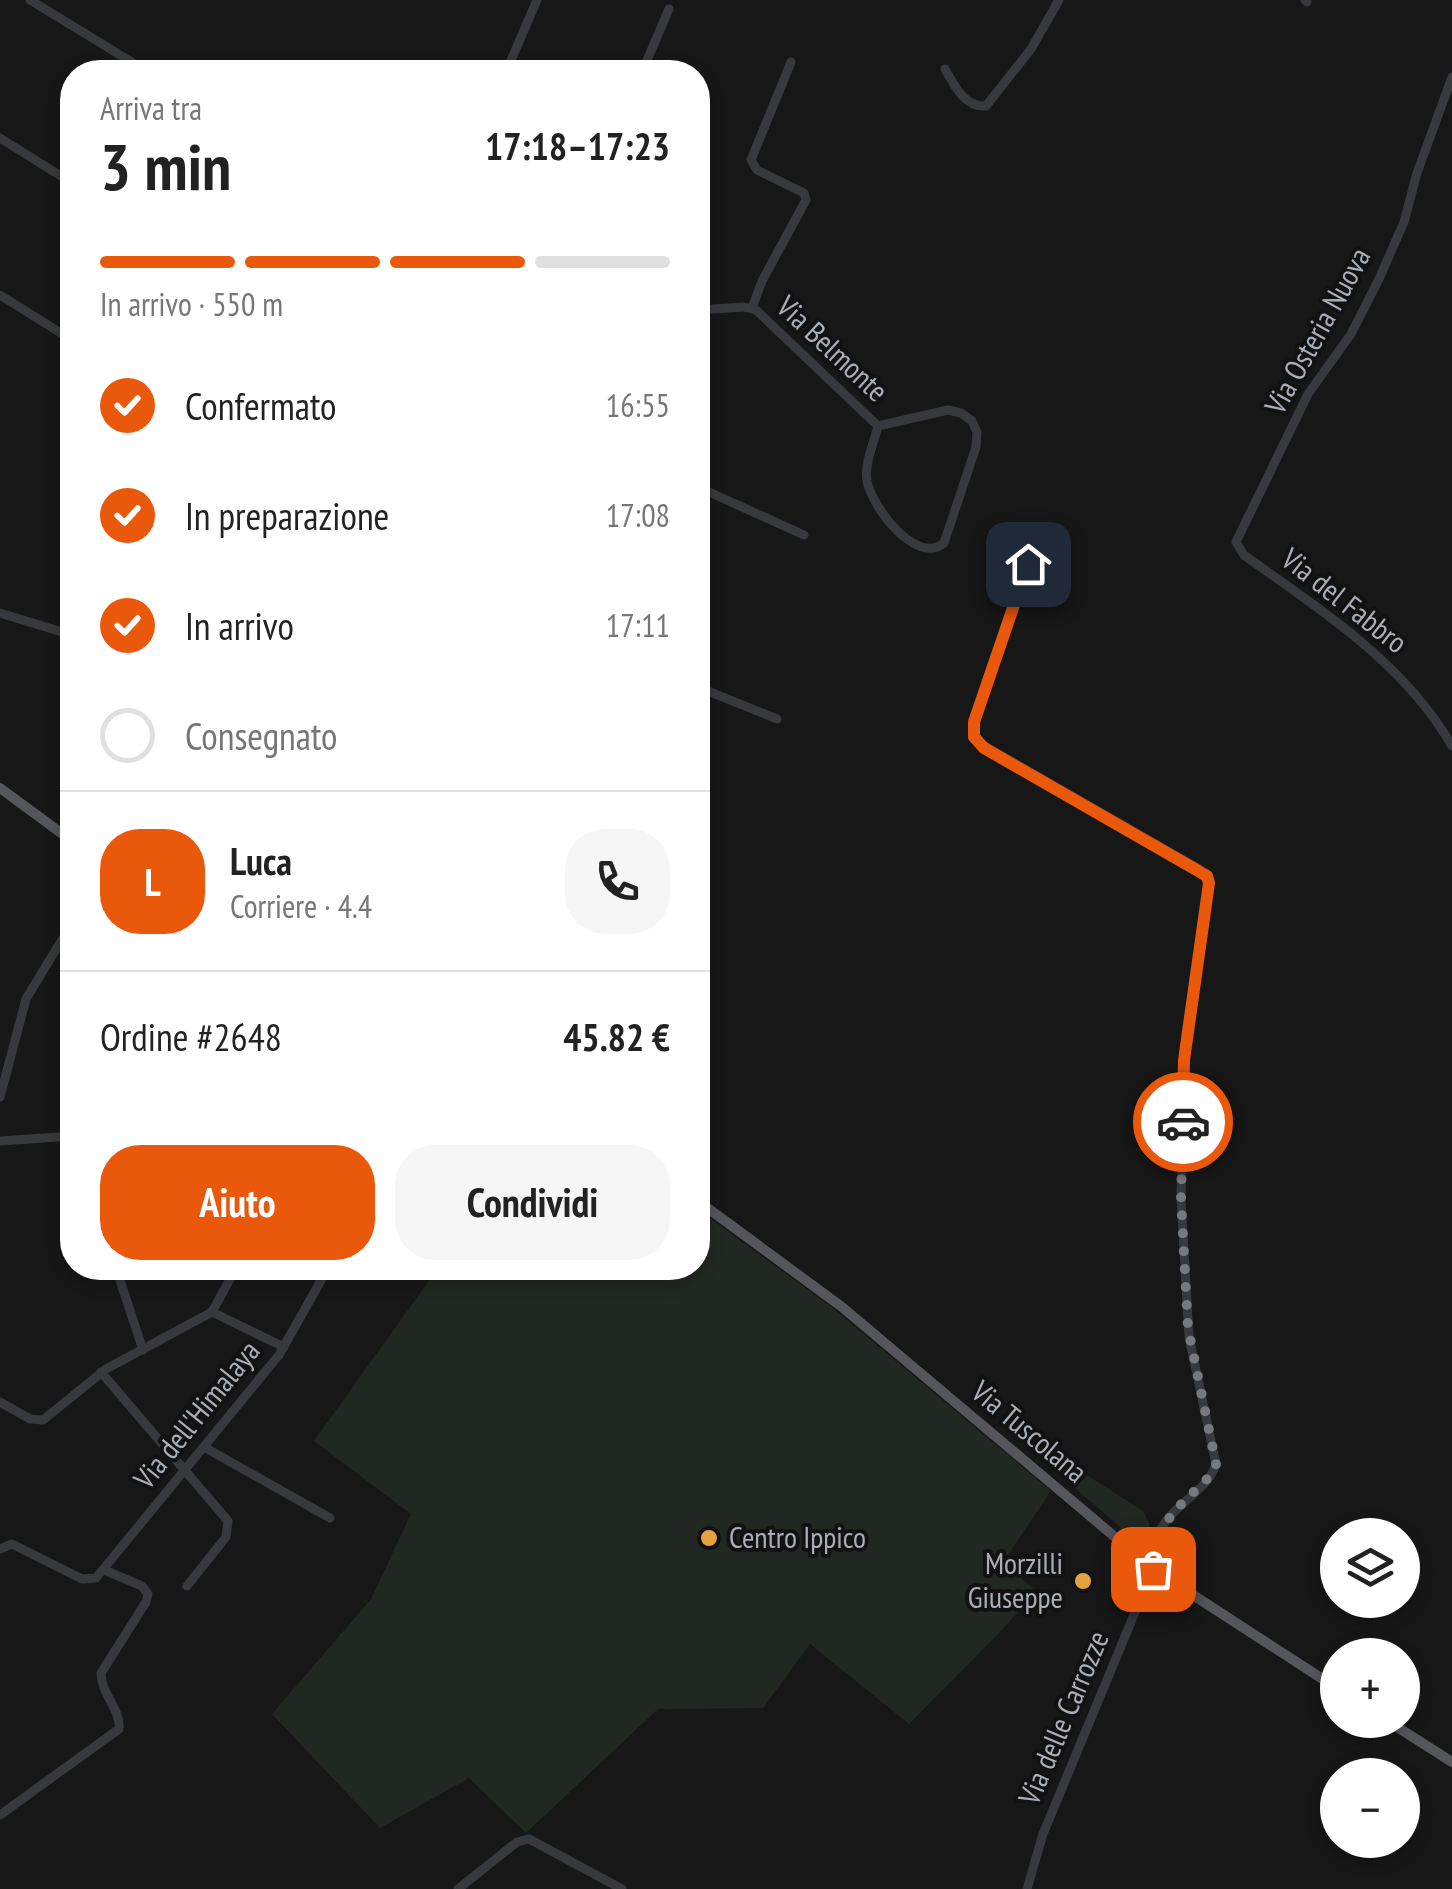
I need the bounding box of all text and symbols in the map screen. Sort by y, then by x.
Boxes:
text: Arriva tra [100,87,202,129]
text: 17:18–17:23 [485,121,670,170]
text: 3 min [100,124,231,208]
street label: Via Osteria Nuova [1254,240,1378,421]
text: In arrivo · 550 m [100,283,283,325]
street label: Via Belmonte [768,286,897,409]
icon: check [100,378,155,433]
text: Confermato [185,381,337,430]
text: 16:55 [606,384,670,426]
icon: check [100,488,155,543]
text: In preparazione [185,491,389,540]
text: 17:08 [606,494,670,536]
pin [986,522,1071,607]
icon: home [1001,537,1056,592]
street label: Via del Fabbro [1273,538,1416,661]
icon: check [100,598,155,653]
text: In arrivo [185,601,294,650]
text: 17:11 [606,604,670,646]
text: Consegnato [185,711,338,760]
button: phone [565,829,670,934]
text: Luca [230,836,292,885]
text: L [144,857,161,906]
text: Corriere · 4.4 [230,885,372,927]
text: Ordine #2648 [100,1012,282,1061]
text: 45.82 € [563,1012,670,1061]
courier [1133,1072,1233,1172]
icon: car [1156,1095,1211,1150]
button: Aiuto [100,1145,375,1260]
button: Condividi [395,1145,670,1260]
street label: Via dell'Himalaya [123,1332,268,1497]
street label: Via Tuscolana [963,1371,1096,1491]
place label: Centro Ippico [729,1517,866,1556]
map controls [1320,1518,1420,1858]
button: layers [1320,1518,1420,1618]
marker: Centro Ippico [698,1527,720,1549]
pin [1111,1527,1196,1612]
icon: bag [1126,1542,1181,1597]
place label: Morzilli Giuseppe [968,1543,1063,1616]
marker: Morzilli Giuseppe [1072,1570,1094,1592]
street label: Via delle Carrozze [1008,1625,1117,1811]
button: + [1320,1638,1420,1738]
button: − [1320,1758,1420,1858]

